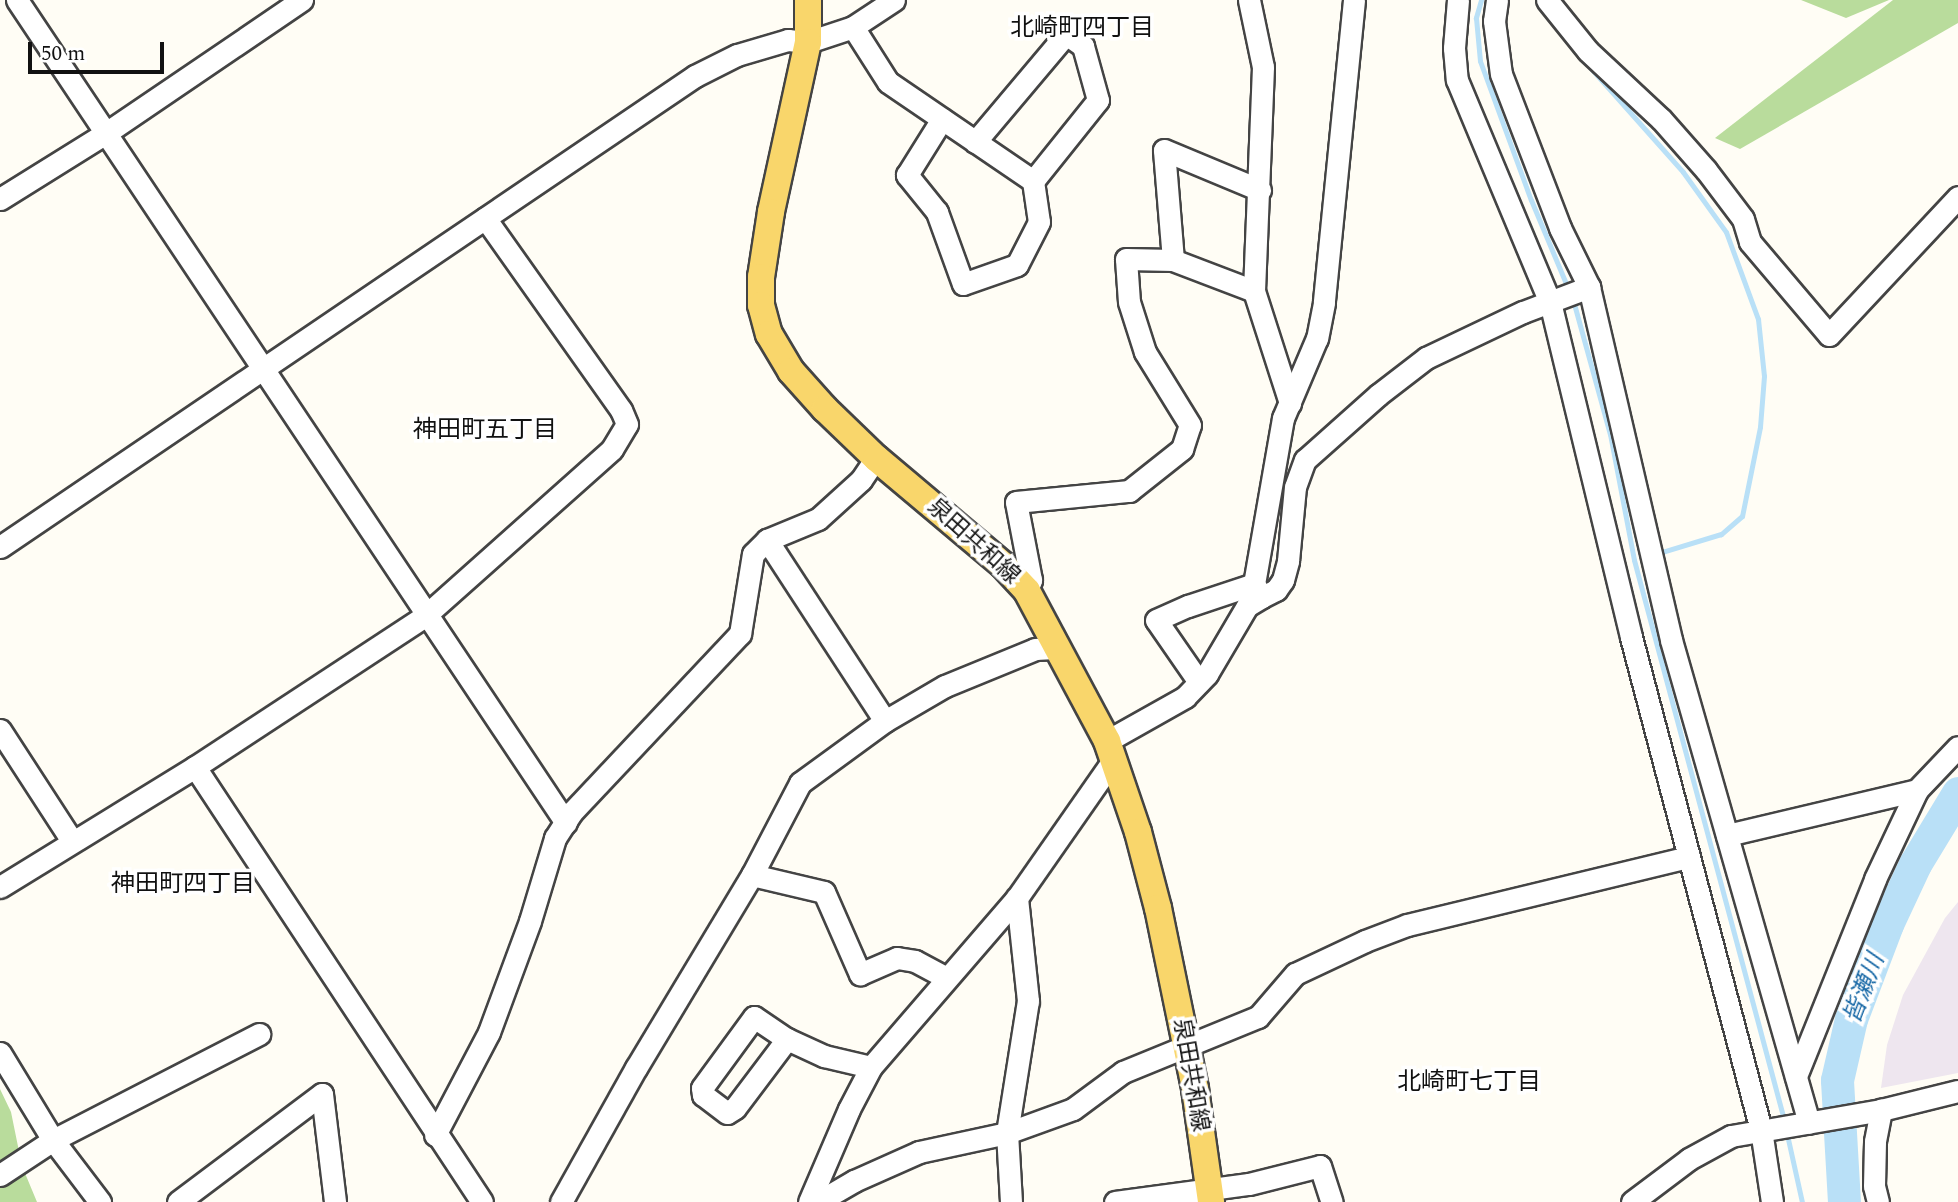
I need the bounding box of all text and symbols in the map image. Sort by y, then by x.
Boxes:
district label: 北崎町四丁目 [1010,15,1154,43]
scale bar [32,28,168,72]
text: 50 m [41,38,85,70]
district label: 神田町五丁目 [413,417,557,445]
street label: 泉田共和線 [921,493,1025,591]
district label: 神田町四丁目 [111,871,255,899]
water label: 皆瀬川 [1839,950,1891,1028]
street label: 泉田共和線 [1166,1016,1214,1134]
district label: 北崎町七丁目 [1397,1069,1541,1097]

